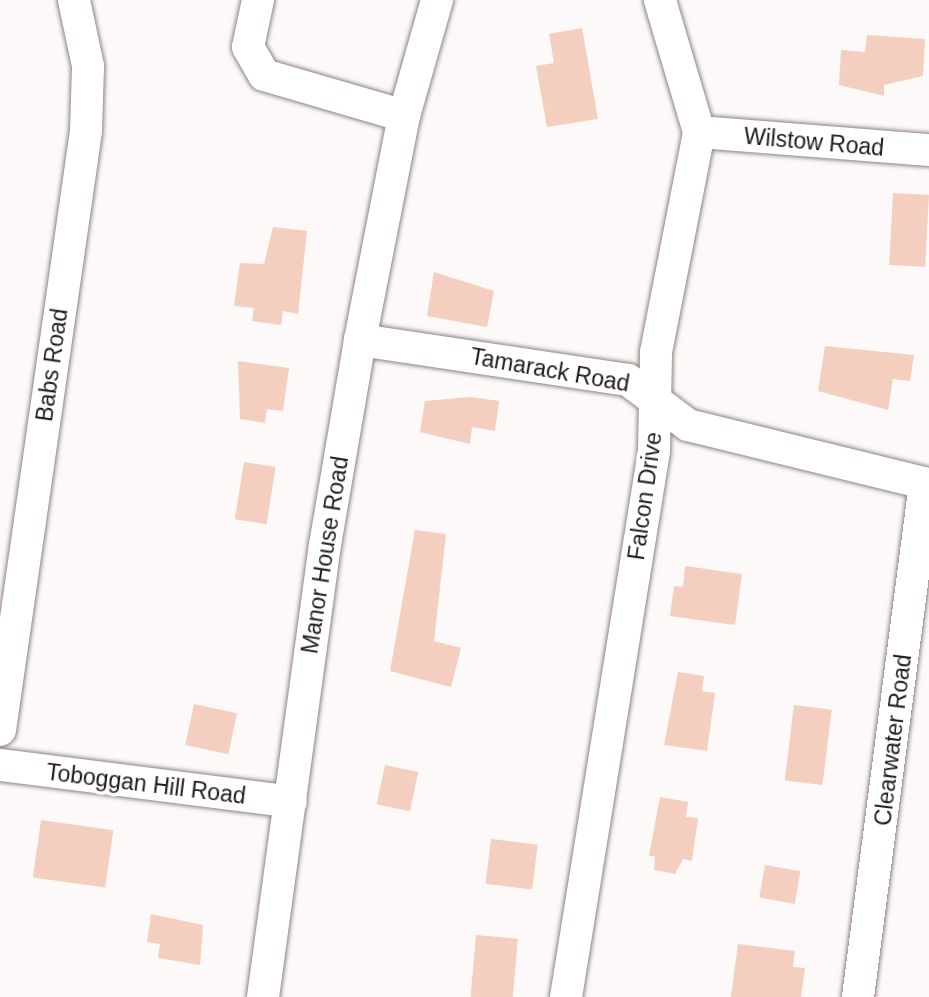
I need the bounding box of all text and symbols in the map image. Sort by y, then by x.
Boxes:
street label: Wilstow Road [743,122,885,162]
street label: Babs Road [30,307,74,423]
street label: Tamarack Road [468,342,632,398]
street label: Falcon Drive [622,430,668,562]
street label: Manor House Road [296,454,354,656]
street label: Clearwater Road [869,653,917,827]
street label: Toboggan Hill Road [45,758,247,810]

